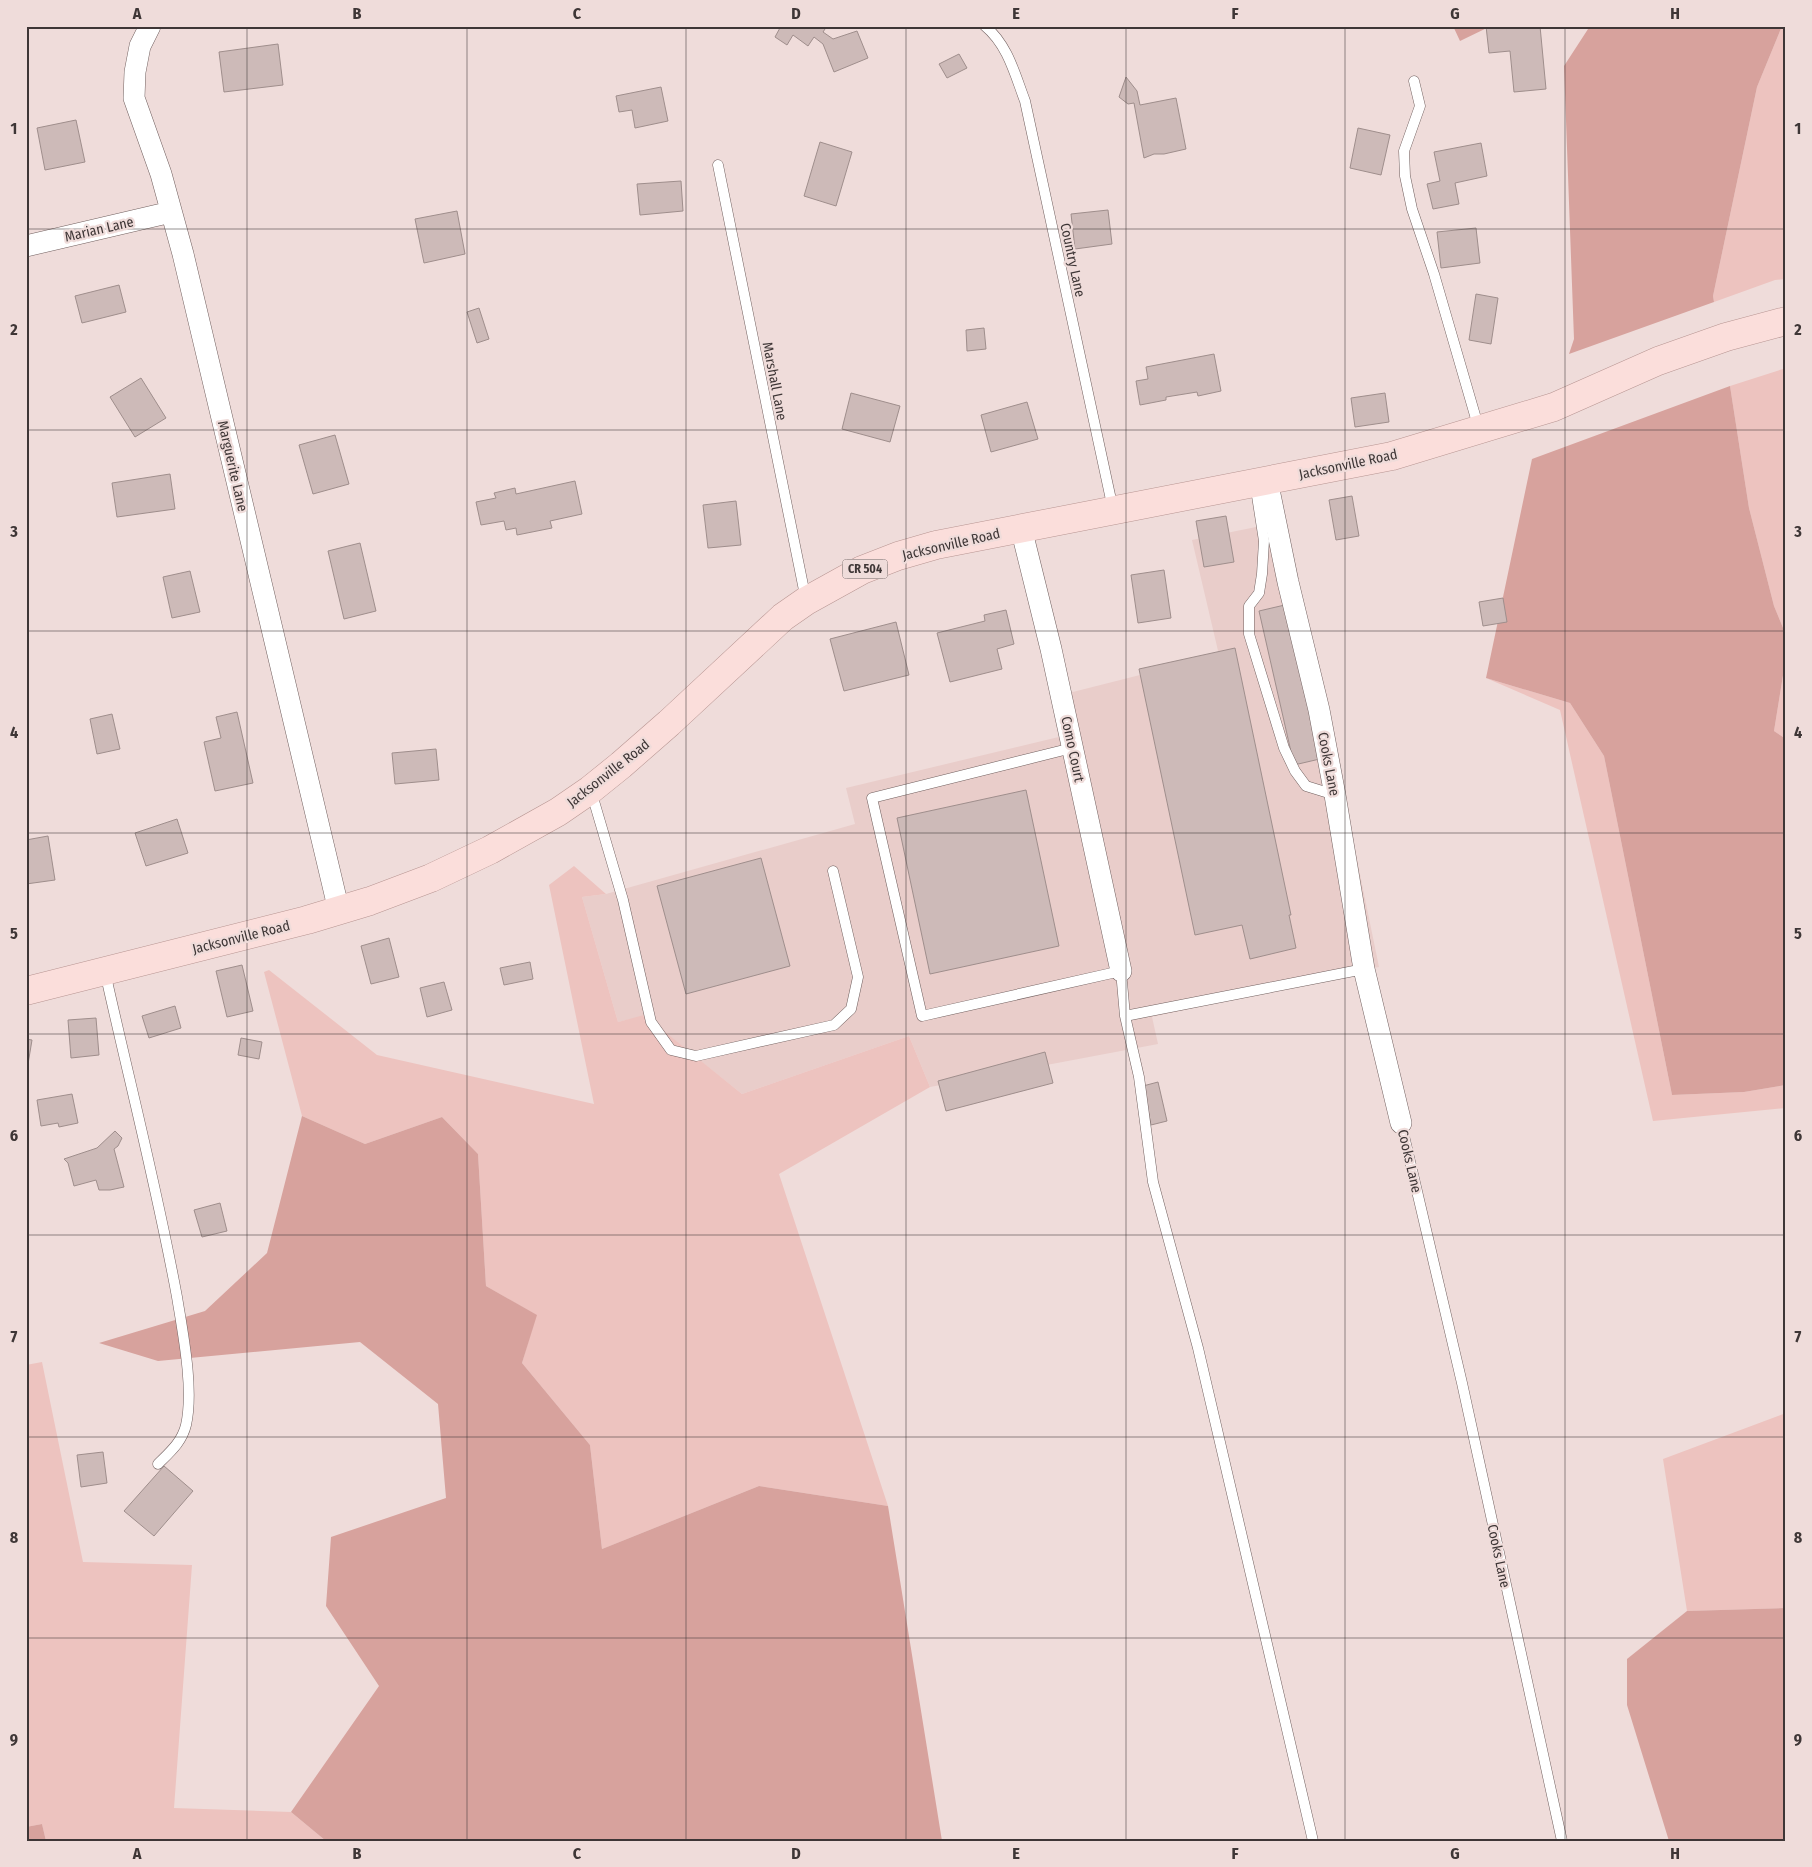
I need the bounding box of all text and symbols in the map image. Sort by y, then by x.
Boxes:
text: A [132,4,142,23]
text: B [353,4,362,23]
text: C [573,4,582,23]
text: D [791,4,801,23]
text: E [1012,4,1020,23]
text: F [1231,4,1239,23]
text: G [1450,4,1460,23]
text: H [1670,4,1680,23]
text: 1 [11,119,17,138]
text: 1 [1795,119,1801,138]
street label: Marian Lane [63,213,135,246]
street label: Country Lane [1056,222,1089,299]
text: 2 [9,320,18,339]
text: 2 [1793,320,1802,339]
street label: Marshall Lane [759,340,790,422]
street label: Marguerite Lane [214,419,251,513]
street label: Jacksonville Road [1297,446,1399,483]
text: 3 [9,522,18,541]
text: 3 [1793,522,1802,541]
street label: Jacksonville Road [900,525,1002,564]
road number: CR 504 [842,560,888,578]
street label: Como Court [1057,715,1088,784]
text: 4 [10,723,18,742]
text: 4 [1794,723,1802,742]
street label: Cooks Lane [1314,731,1343,797]
street label: Jacksonville Road [564,736,653,811]
street label: Jacksonville Road [191,917,292,958]
text: 5 [10,924,18,943]
text: 5 [1794,924,1802,943]
text: 6 [10,1126,18,1145]
text: 6 [1794,1126,1802,1145]
street label: Cooks Lane [1394,1128,1425,1195]
text: 7 [11,1327,18,1346]
text: 7 [1795,1327,1802,1346]
street label: Cooks Lane [1483,1523,1514,1590]
text: 8 [10,1528,19,1547]
text: 8 [1794,1528,1803,1547]
text: 9 [10,1730,18,1749]
text: 9 [1794,1730,1802,1749]
text: A [132,1844,142,1863]
text: B [353,1844,362,1863]
text: C [573,1844,582,1863]
text: D [791,1844,801,1863]
text: E [1012,1844,1020,1863]
text: F [1231,1844,1239,1863]
text: G [1450,1844,1460,1863]
text: H [1670,1844,1680,1863]

